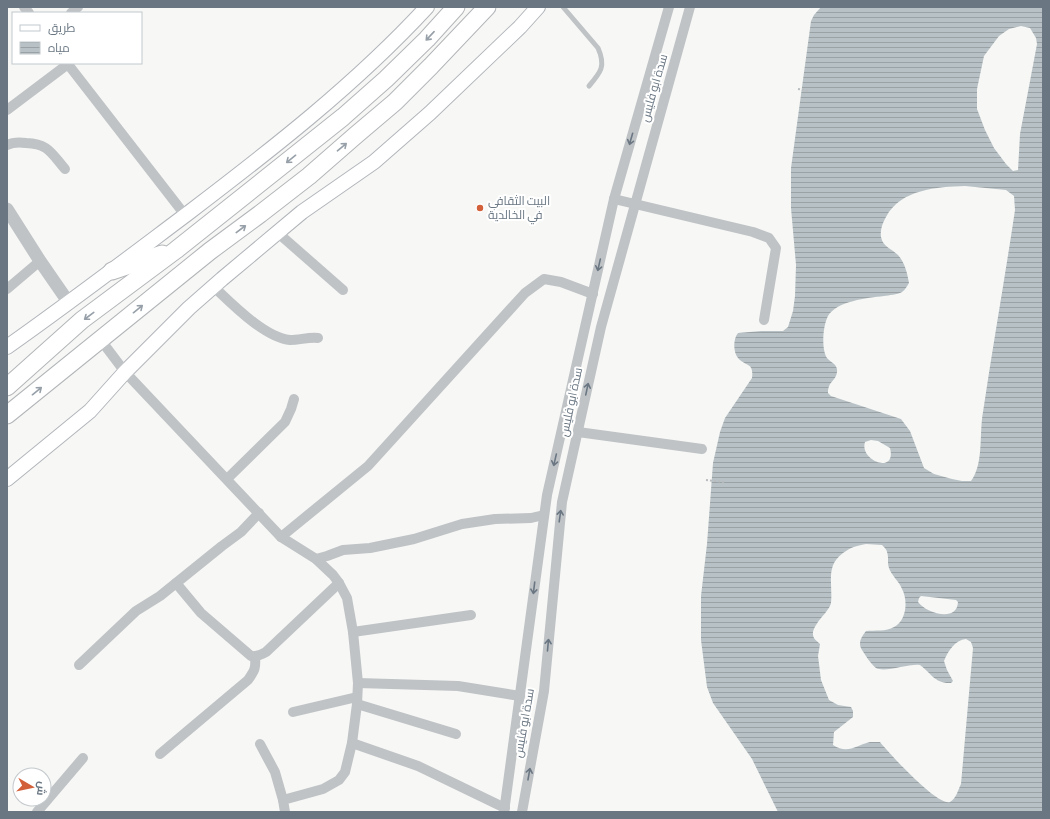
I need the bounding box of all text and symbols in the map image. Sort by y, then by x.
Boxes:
legend [12,12,142,64]
text: طريق [48,22,76,35]
one-way arrow [425,31,435,41]
text: مياه [48,42,70,55]
street label: سدة ابو فليس [639,53,670,124]
one-way arrow [627,132,634,145]
one-way arrow [337,143,347,152]
one-way arrow [285,155,296,163]
place label: البيت الثقافي في الخالدية [488,195,550,225]
marker: البيت الثقافي في الخالدية [475,203,485,213]
one-way arrow [235,225,246,233]
one-way arrow [595,258,603,271]
one-way arrow [133,305,144,313]
one-way arrow [83,312,94,320]
street label: سدة ابو فليس [558,366,585,438]
one-way arrow [584,382,592,395]
one-way arrow [32,386,43,395]
one-way arrow [551,453,558,466]
one-way arrow [556,510,564,523]
one-way arrow [530,581,538,594]
one-way arrow [544,639,551,652]
street label: سدة ابو فليس [512,687,537,759]
north arrow [12,767,52,807]
one-way arrow [525,767,533,780]
text: ش [34,780,48,796]

